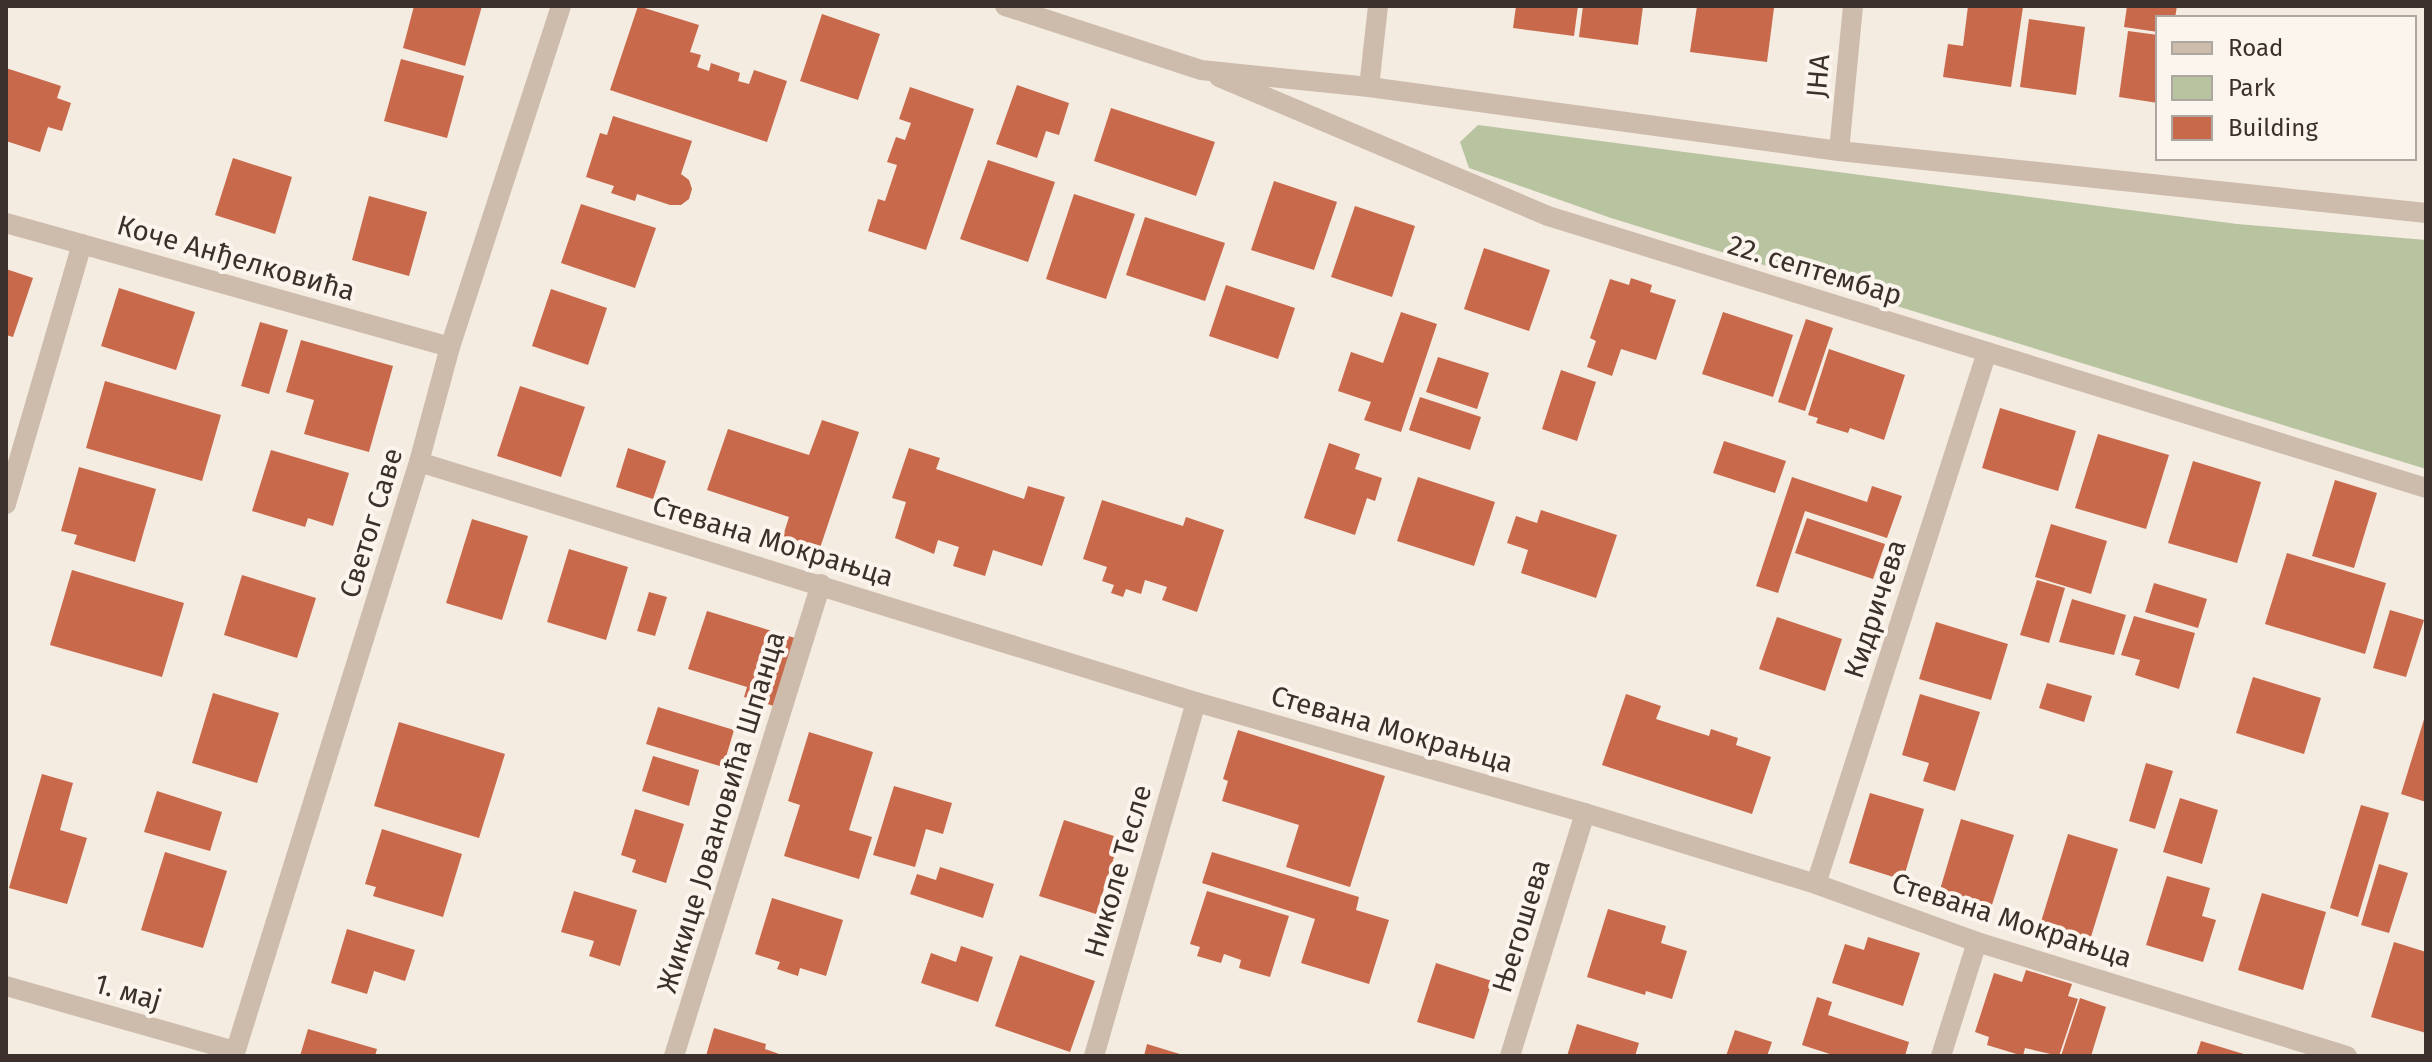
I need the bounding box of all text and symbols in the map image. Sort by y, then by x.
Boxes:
legend [2156,16,2416,160]
text: Road [2228,34,2283,62]
street label: ЈНА [1800,53,1836,99]
text: Park [2228,74,2276,102]
text: Building [2228,114,2318,142]
street label: Коче Анђелковића [113,208,359,308]
street label: 22. септембар [1724,228,1906,312]
street label: Светог Саве [333,444,409,602]
street label: Стевана Мокрањца [649,489,897,593]
street label: Кидричева [1837,536,1913,682]
street label: Жикице Јовановића Шпанца [650,627,792,997]
street label: Стевана Мокрањца [1267,679,1517,779]
street label: Николе Тесле [1078,781,1158,961]
street label: Његошева [1485,855,1557,997]
street label: Стевана Мокрањца [1888,866,2136,974]
street label: 1. мај [91,967,165,1017]

